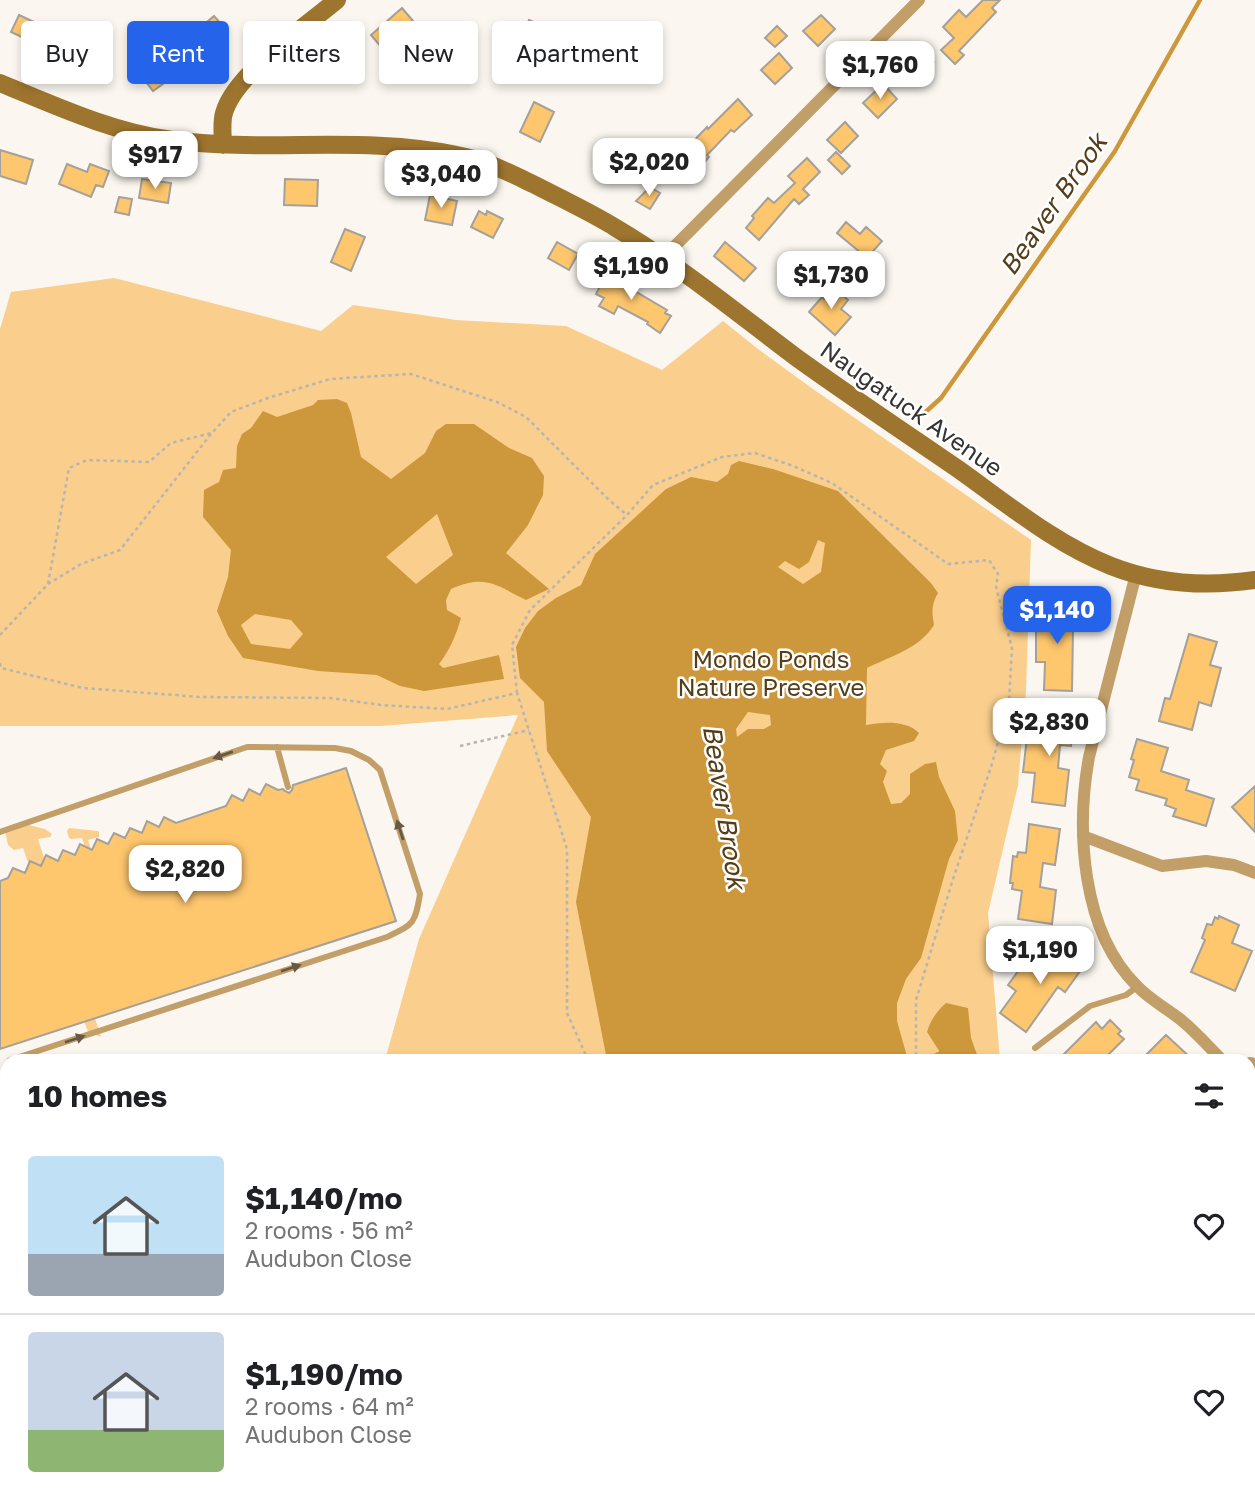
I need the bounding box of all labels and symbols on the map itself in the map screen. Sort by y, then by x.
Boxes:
pin: $1,760 [823,42,937,101]
water label: Beaver Brook [993,125,1115,281]
pin: $917 [114,132,196,191]
pin: $2,020 [592,138,706,198]
pin: $3,040 [384,150,498,210]
pin: $1,190 [574,243,688,302]
pin: $1,730 [774,252,888,311]
street label: Naugatuck Avenue [815,334,1009,482]
pin: $1,140 [1000,586,1114,646]
park label: Mondo Ponds Nature Preserve [677,644,865,701]
pin: $2,830 [992,698,1106,758]
water label: Beaver Brook [697,723,754,893]
one-way arrow [213,750,234,761]
one-way arrow [394,819,404,840]
pin: $2,820 [128,846,242,905]
pin: $1,190 [983,926,1097,986]
one-way arrow [281,962,302,973]
one-way arrow [64,1033,85,1044]

